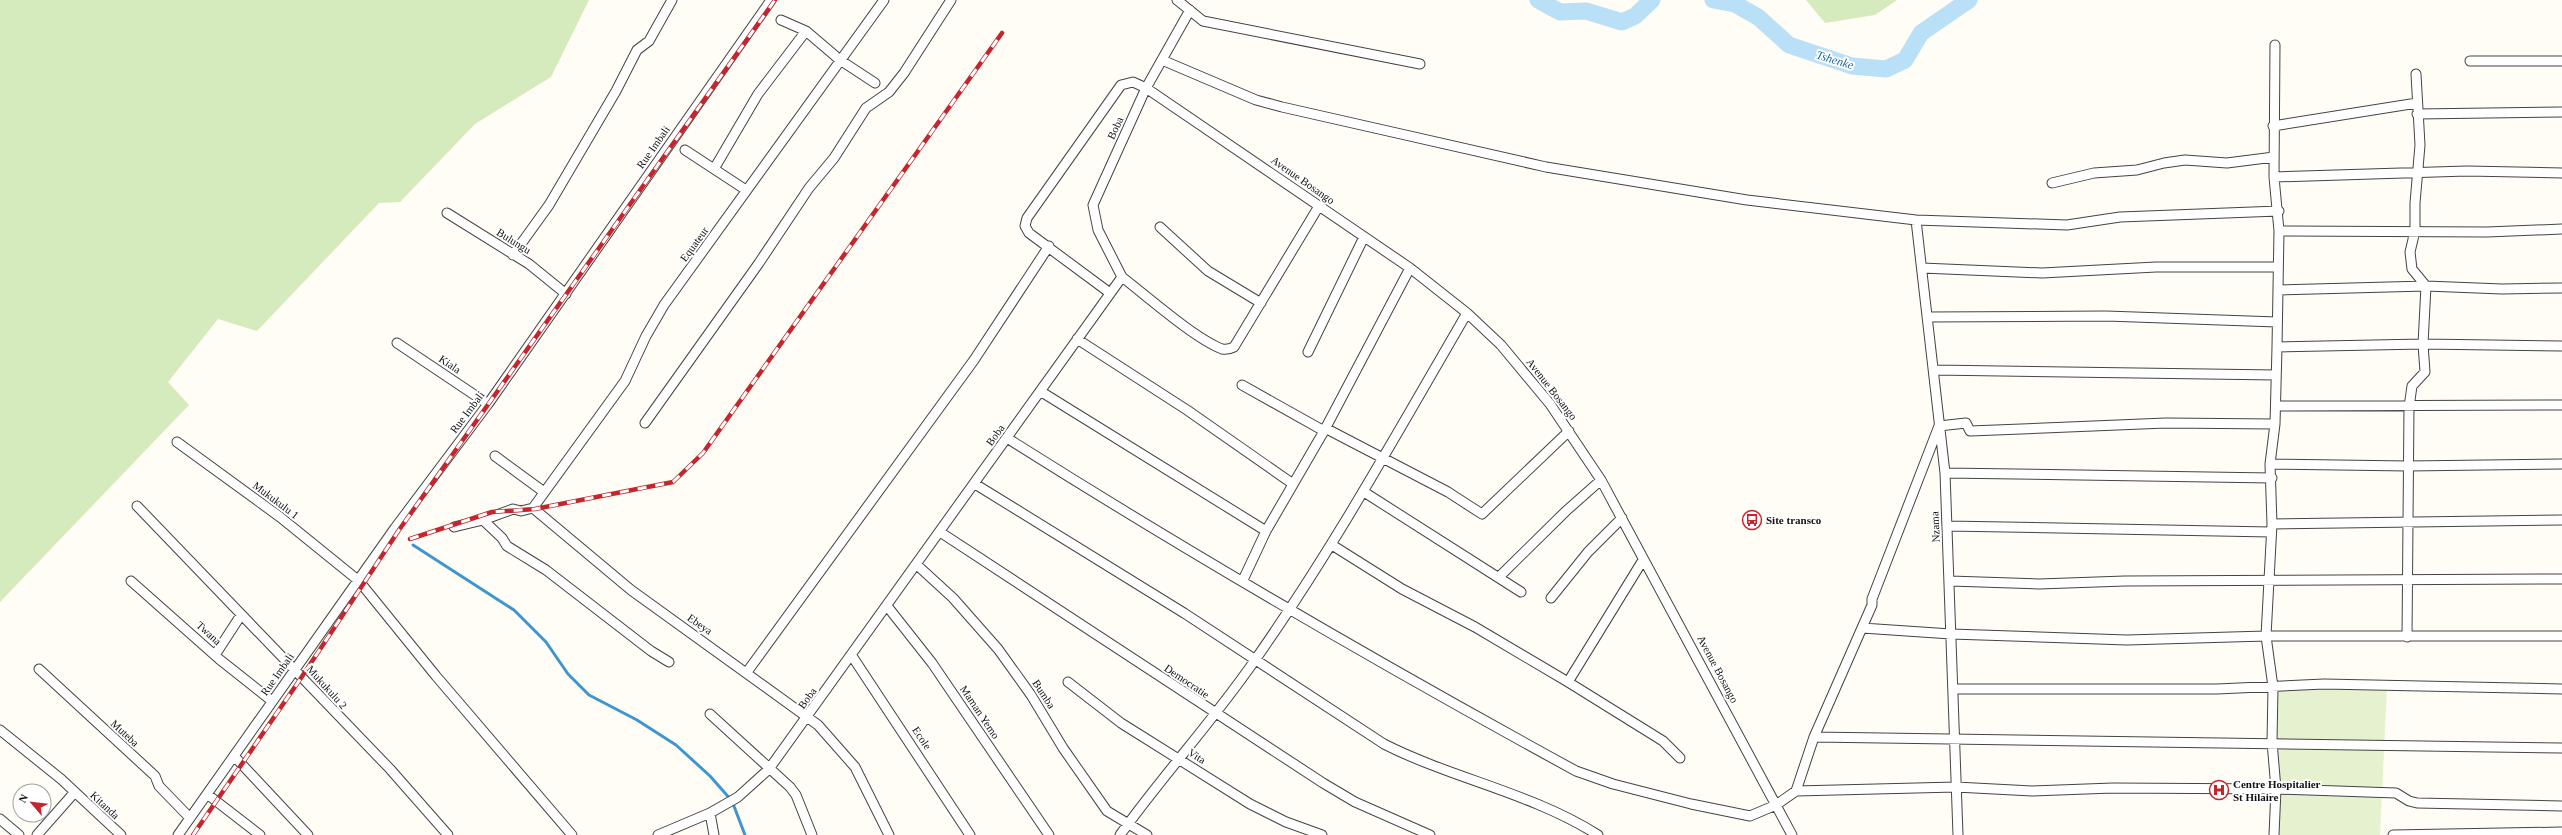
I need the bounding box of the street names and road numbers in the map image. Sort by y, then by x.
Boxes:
street label: Boba [1105,115,1125,141]
street label: Rue Imbali [634,123,672,171]
street label: Avenue Bosango [1269,154,1337,207]
street label: Equateur [677,224,711,264]
street label: Bulungu [495,226,534,256]
street label: Kiala [437,352,463,376]
street label: Avenue Bosango [1524,356,1580,422]
street label: Rue Imbali [447,389,487,435]
street label: Boba [983,422,1007,448]
street label: Mukukulu 1 [251,479,301,521]
street label: Nzama [1928,511,1942,543]
street label: Ebeya [685,611,715,637]
street label: Twana [194,619,224,647]
street label: Avenue Bosango [1695,633,1741,705]
street label: Rue Imbali [258,650,296,698]
street label: Democratie [1162,662,1212,700]
street label: Mukukulu 2 [304,663,350,711]
street label: Bumba [1030,677,1058,711]
street label: Maman Yemo [958,683,1003,741]
street label: Boba [795,685,819,711]
street label: Muteba [109,717,141,749]
street label: Ecole [910,724,934,752]
street label: Vita [1186,746,1208,766]
street label: Kitanda [88,789,122,821]

